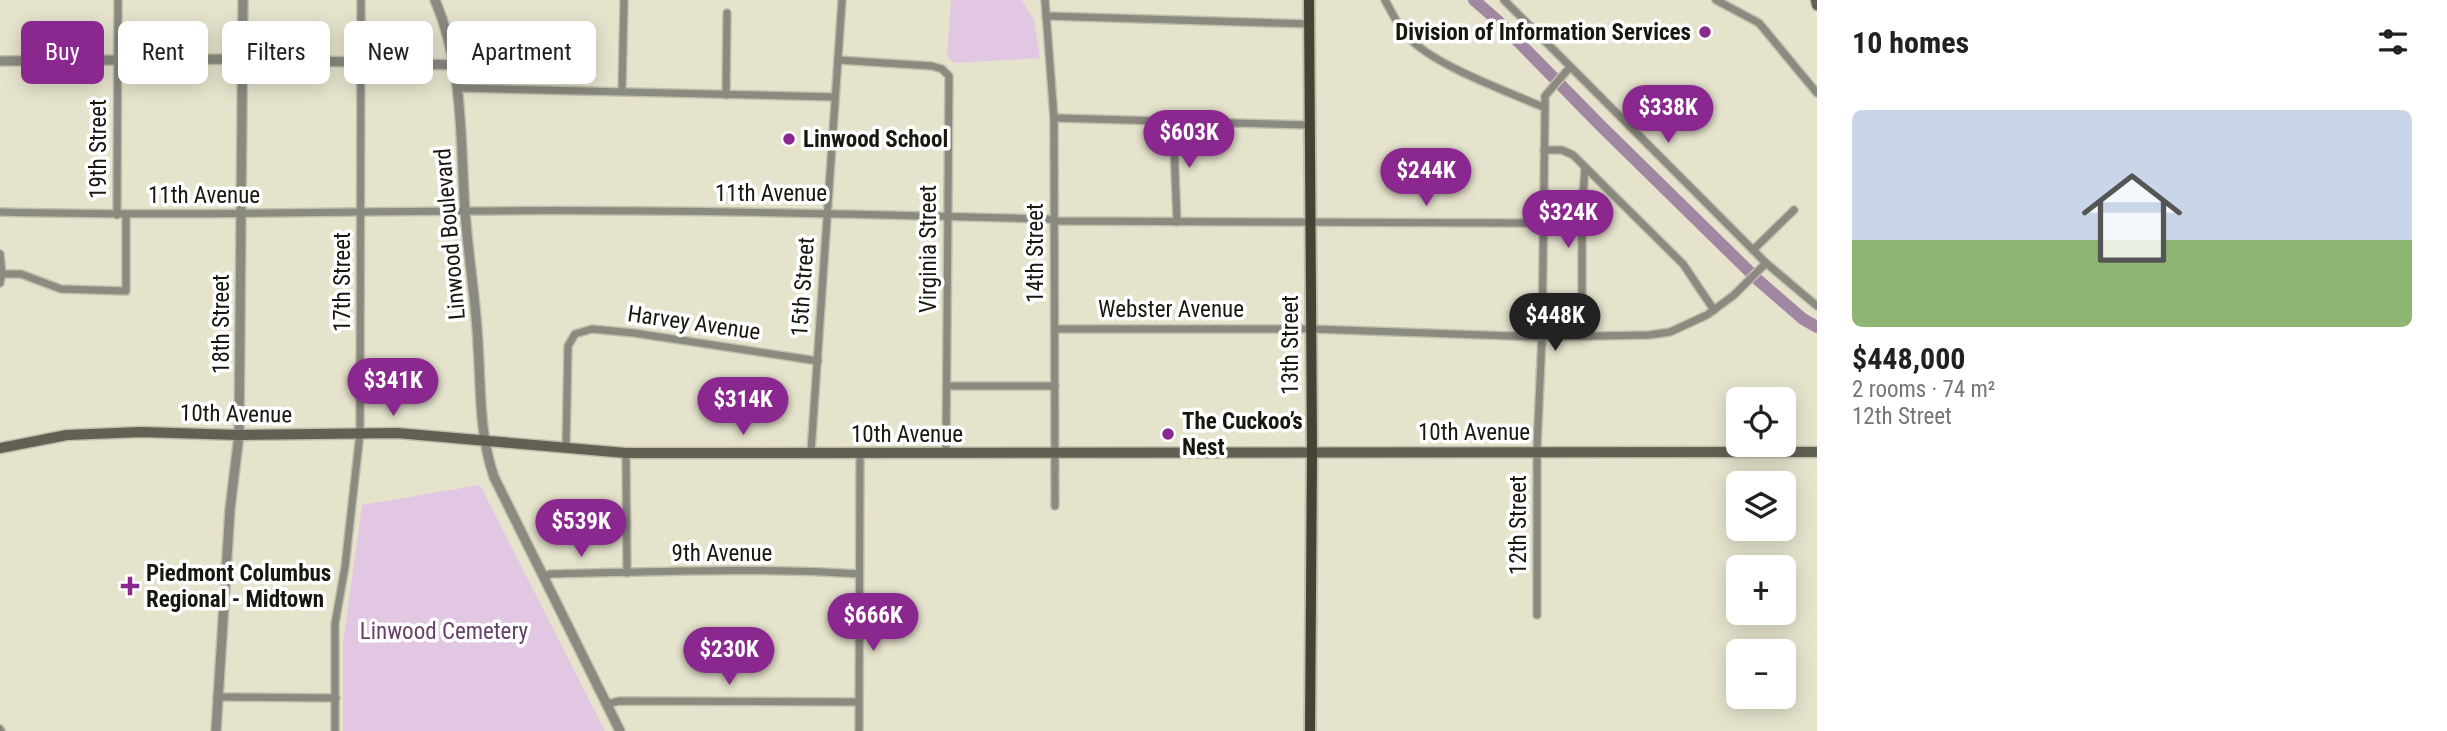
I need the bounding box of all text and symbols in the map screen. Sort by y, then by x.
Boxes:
place label: Division of Information Services [1395,19,1691,46]
chip: Buy [21,21,104,84]
chip: Rent [118,21,208,84]
chip: Filters [222,21,330,84]
chip: New [344,21,433,84]
chip: Apartment [447,21,596,84]
icon: filters [2374,23,2412,61]
marker: Division of Information Services [1697,24,1713,40]
text: 10 homes [1852,25,1969,60]
pin: $338K [1619,86,1717,145]
text: $338K [1638,94,1698,121]
street label: 19th Street [85,99,112,199]
pin: $603K [1140,110,1238,170]
text: $603K [1159,119,1219,146]
place label: Linwood School [803,126,948,153]
marker: Linwood School [781,131,797,147]
street label: Linwood Boulevard [429,147,471,321]
pin: $244K [1377,148,1475,208]
icon: home [2069,155,2195,281]
text: $244K [1396,157,1456,184]
street label: 11th Avenue [715,180,827,207]
street label: 11th Avenue [148,182,260,209]
street label: Virginia Street [915,185,942,313]
pin: $324K [1519,190,1617,250]
text: $324K [1538,199,1598,226]
street label: 14th Street [1022,203,1049,303]
street label: 17th Street [329,232,356,332]
street label: 15th Street [786,236,820,338]
street label: 18th Street [208,274,235,374]
pin: $448K [1506,294,1604,353]
street label: 13th Street [1277,295,1304,395]
street label: Webster Avenue [1098,296,1244,323]
street label: Harvey Avenue [626,300,762,346]
text: $448K [1525,302,1585,329]
text: $448,000 [1852,341,1965,376]
pin: $341K [344,358,442,418]
text: $341K [363,367,423,394]
text: 2 rooms · 74 m² [1852,376,1995,403]
pin: $314K [694,378,792,437]
text: $314K [713,386,773,413]
map controls [1726,387,1796,709]
button: locate [1726,387,1796,457]
street label: 10th Avenue [180,400,292,428]
text: 12th Street [1852,403,1952,430]
place label: The Cuckoo’s Nest [1182,408,1303,461]
street label: 10th Avenue [1418,419,1530,446]
street label: 10th Avenue [851,421,963,448]
marker: The Cuckoo’s Nest [1160,426,1176,442]
button: layers [1726,471,1796,541]
street label: 12th Street [1505,475,1532,575]
pin: $539K [532,500,630,559]
text: $539K [551,508,611,535]
street label: 9th Avenue [672,540,772,567]
button: + [1726,555,1796,625]
place label: Piedmont Columbus Regional - Midtown [146,560,331,613]
marker: Piedmont Columbus Regional - Midtown [120,576,140,596]
pin: $666K [824,594,922,653]
text: $666K [843,602,903,629]
park label: Linwood Cemetery [360,618,529,645]
pin: $230K [680,628,778,687]
text: $230K [699,636,759,663]
button: − [1726,639,1796,709]

